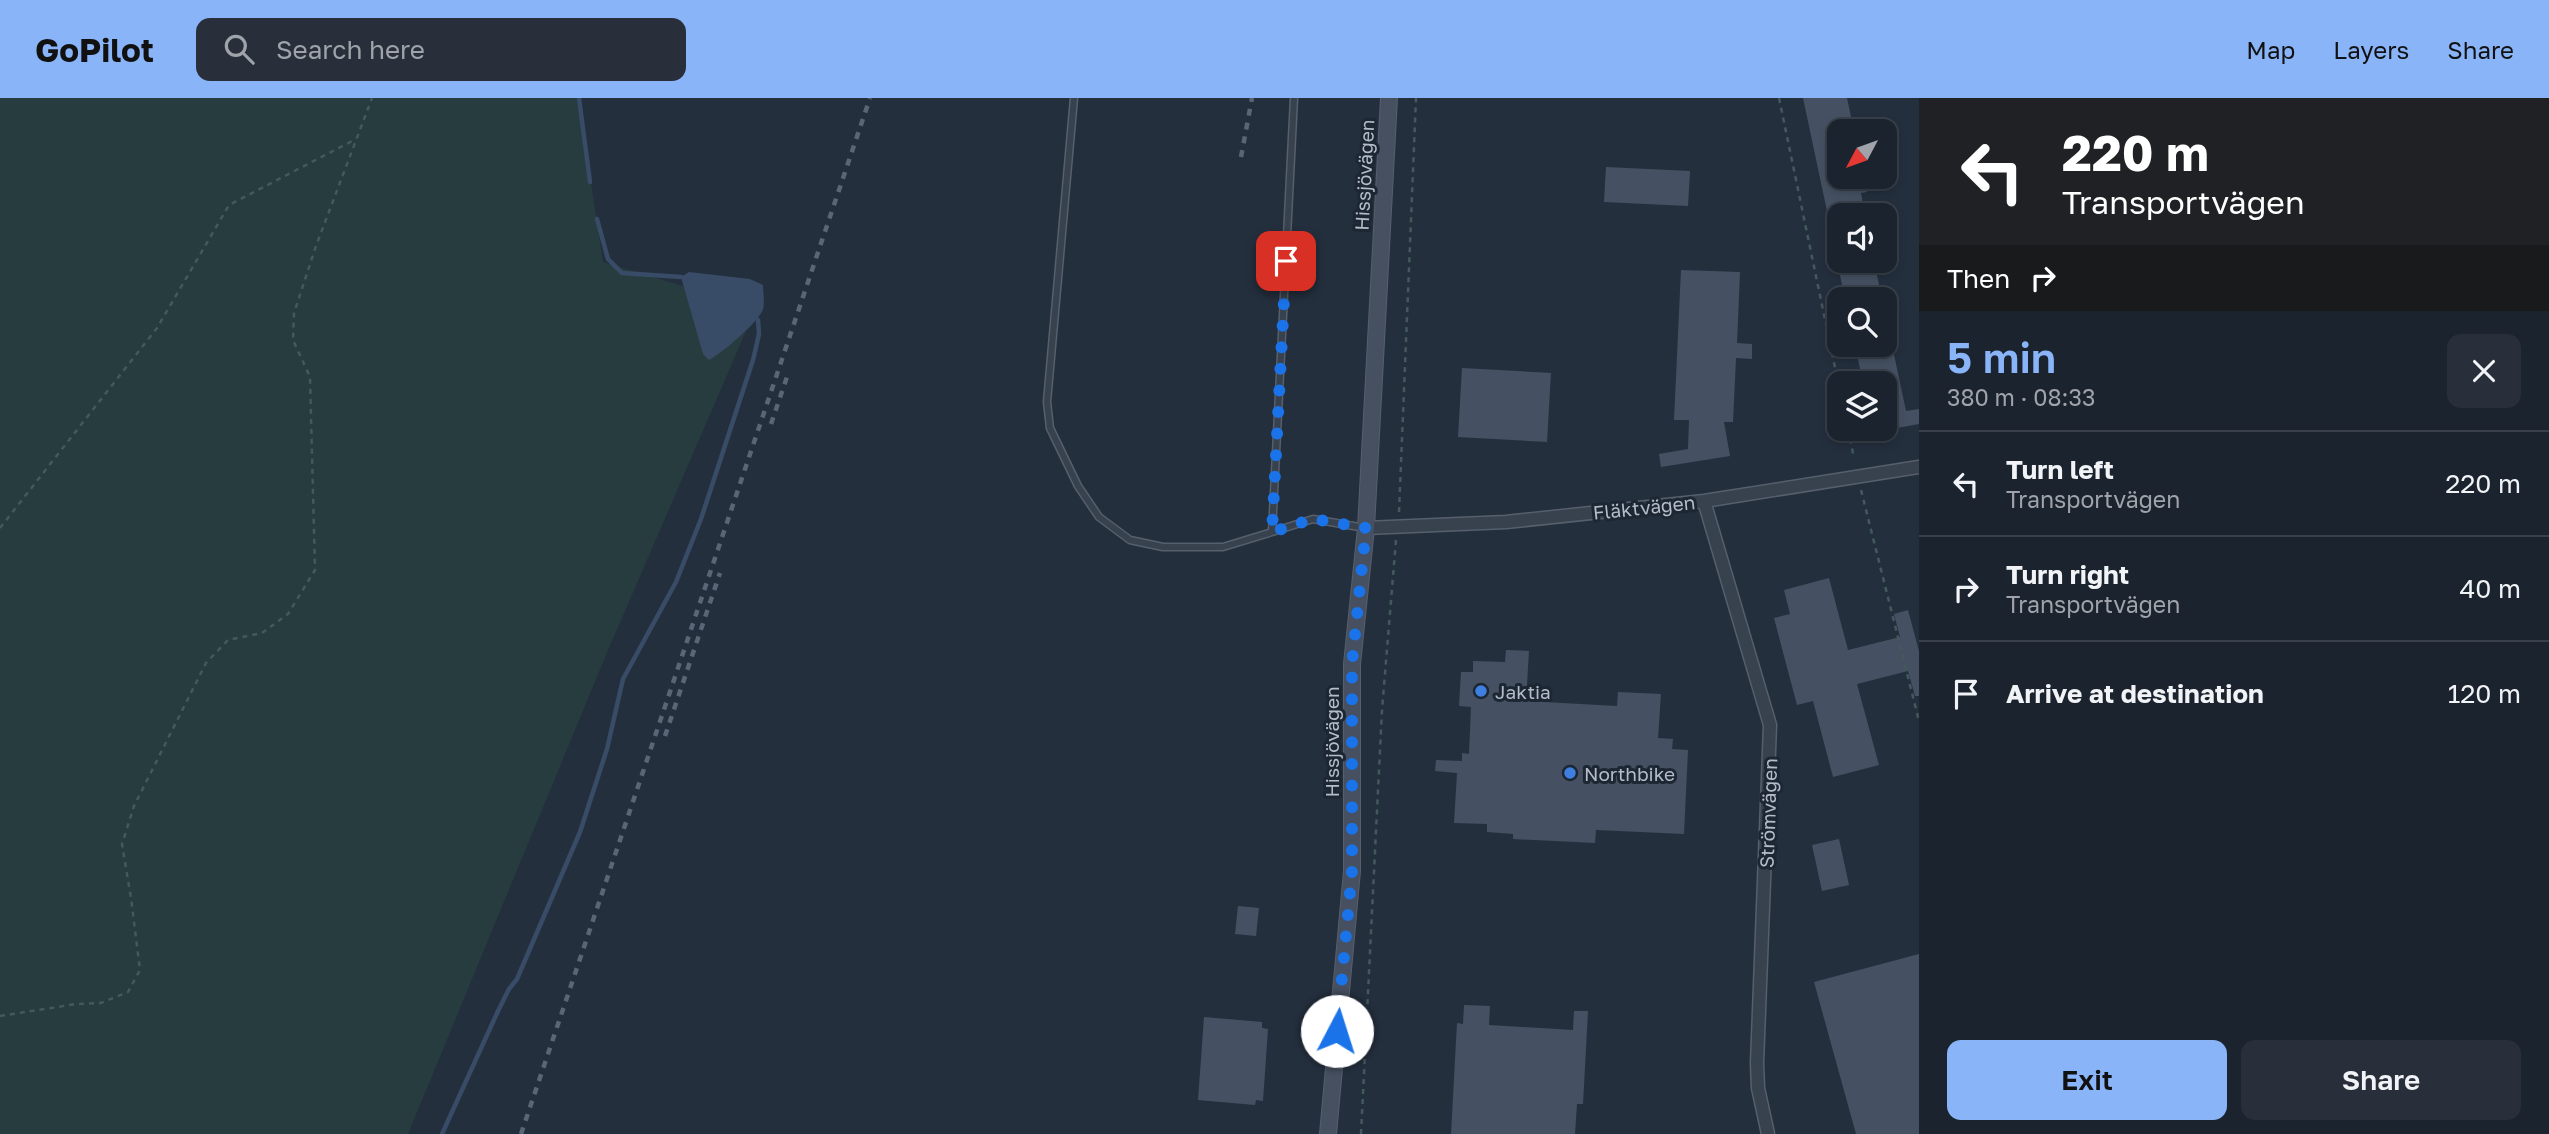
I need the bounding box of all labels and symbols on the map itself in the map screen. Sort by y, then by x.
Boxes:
street label: Hissjövägen [1350,119,1378,231]
north arrow [1827,119,1897,189]
pin [1256,231,1316,291]
street label: Fläktvägen [1592,490,1696,524]
place label: Jaktia [1495,680,1551,703]
marker: Jaktia [1473,683,1489,699]
street label: Hissjövägen [1320,686,1343,798]
street label: Strömvägen [1755,758,1781,868]
place label: Northbike [1584,762,1675,785]
marker: Northbike [1562,765,1578,781]
position arrow [1300,994,1374,1068]

